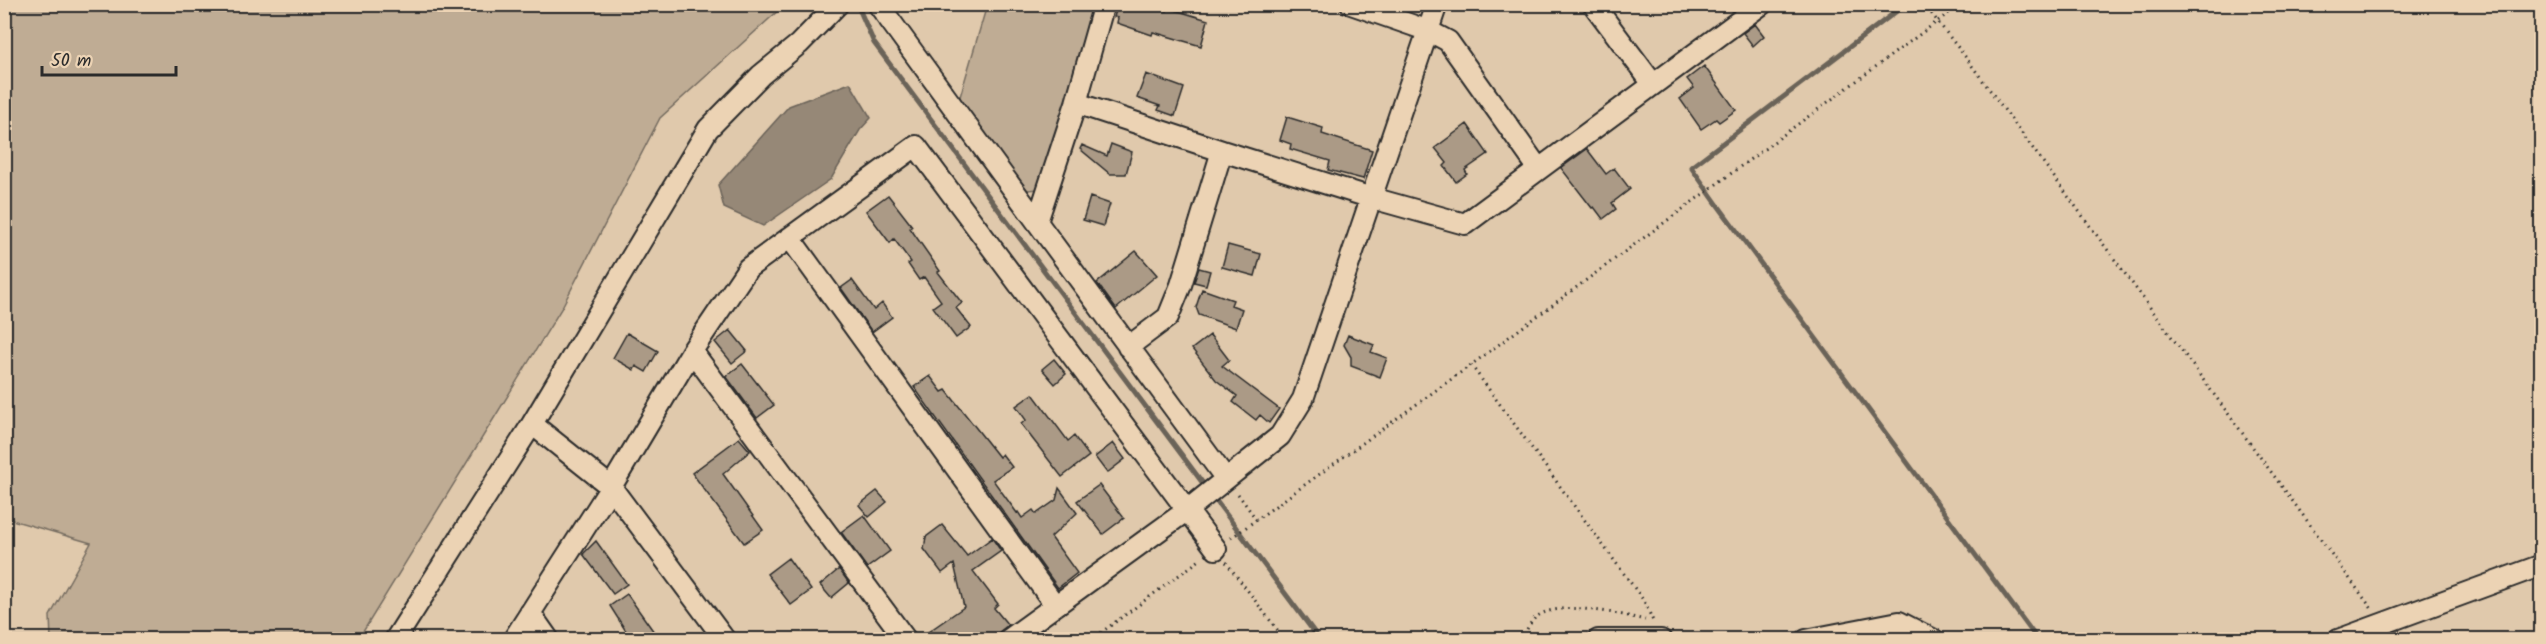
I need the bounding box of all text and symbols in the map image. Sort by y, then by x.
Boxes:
scale bar [42,39,176,77]
text: 50 m [51,47,91,76]

